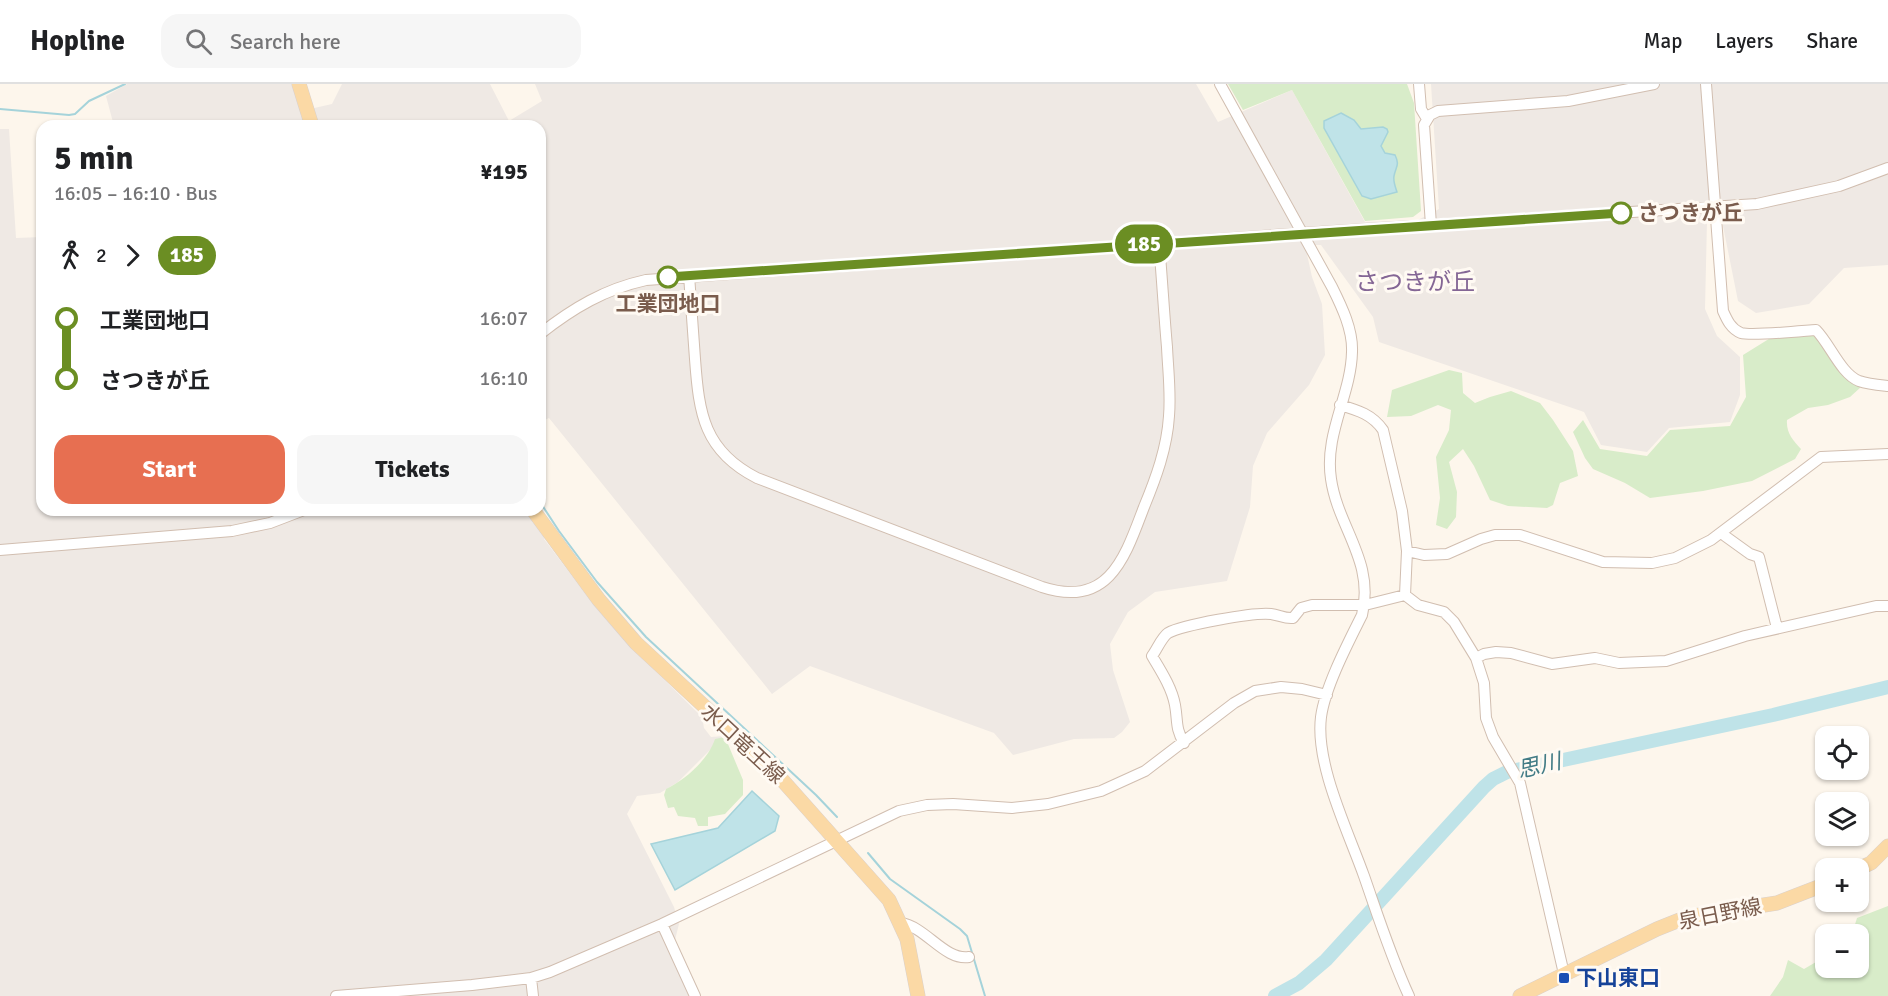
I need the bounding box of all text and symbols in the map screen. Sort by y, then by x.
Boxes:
search box [161,14,581,68]
text: Hopline [30,24,125,58]
icon: search [182,25,215,58]
text: Search here [230,28,341,55]
text: Map [1644,28,1682,54]
text: Layers [1715,28,1773,54]
text: Share [1806,28,1858,54]
text: 5 min [54,138,134,179]
text: ¥195 [480,158,528,185]
text: 16:05 – 16:10 · Bus [54,181,217,206]
place label: さつきが丘 [1638,200,1743,226]
marker: さつきが丘 [1610,202,1632,224]
line badge: 185 [1110,224,1178,264]
text: 185 [1127,231,1161,257]
icon: walk [54,239,87,272]
icon: forward [116,239,149,272]
text: 185 [170,242,204,268]
text: 2 [96,243,107,268]
marker: 工業団地口 [657,266,679,288]
district label: さつきが丘 [1355,267,1475,297]
place label: 工業団地口 [616,291,721,317]
text: 16:07 [479,306,528,331]
text: 工業団地口 [100,307,210,334]
text: 16:10 [479,366,528,391]
text: さつきが丘 [100,367,210,394]
button: Start [54,435,285,504]
button: Tickets [297,435,528,504]
street label: 水口竜王線 [696,699,790,789]
map controls [1815,726,1869,978]
button: locate [1815,726,1869,780]
water label: 思川 [1515,747,1566,784]
button: layers [1815,792,1869,846]
button: + [1815,858,1869,912]
street label: 泉日野線 [1676,893,1764,935]
button: − [1815,924,1869,978]
place label: 下山東口 [1576,965,1660,991]
marker: 下山東口 [1557,971,1571,985]

